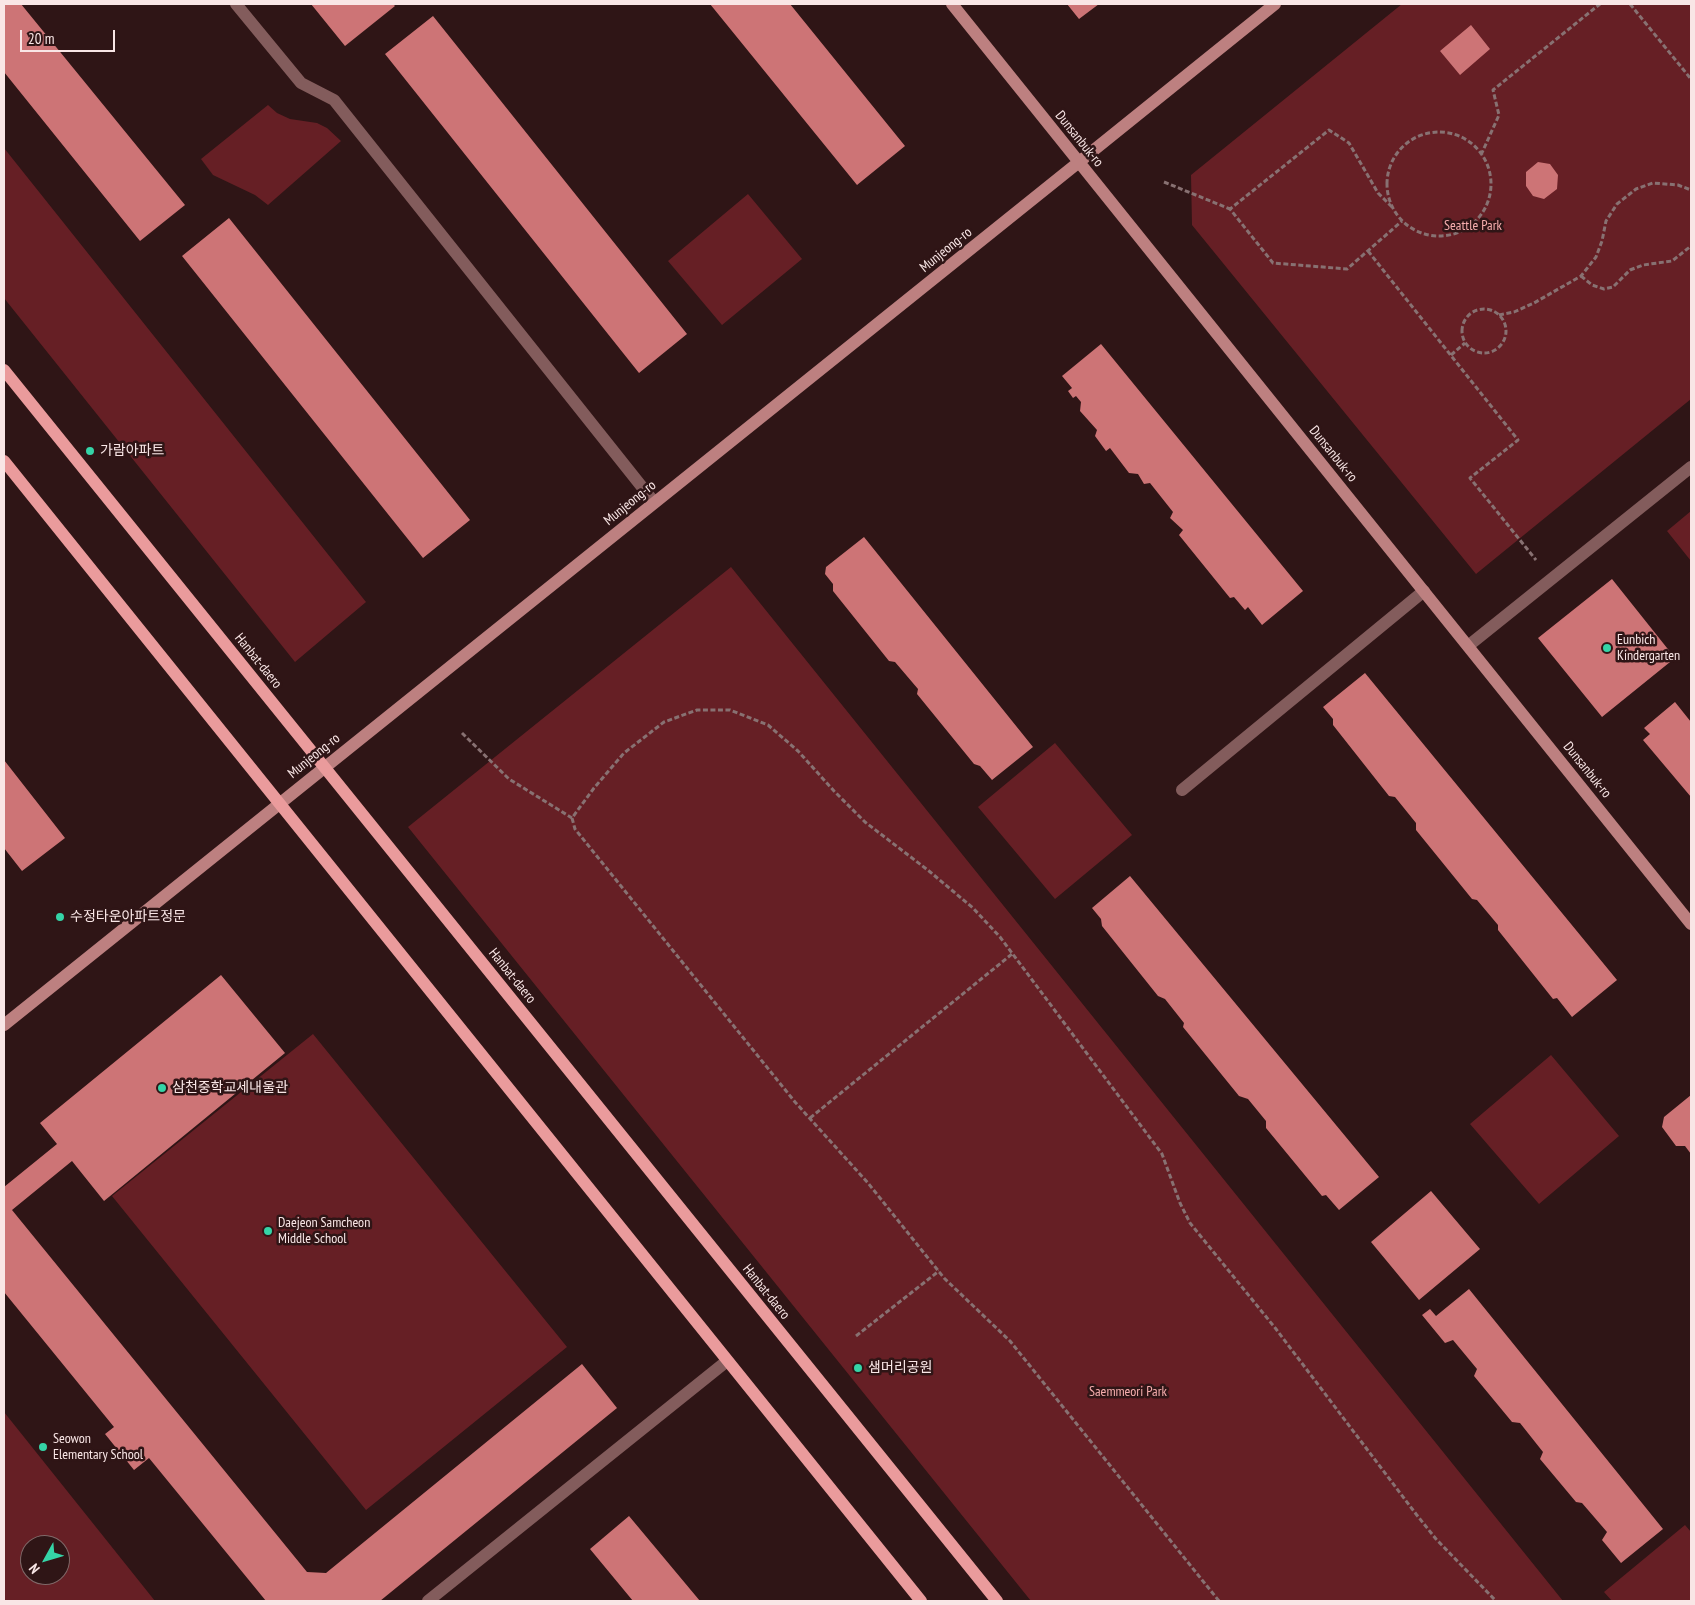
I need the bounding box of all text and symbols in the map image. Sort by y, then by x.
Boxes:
scale bar [22,20,118,52]
text: 20 m [28,29,54,48]
street label: Dunsanbuk-ro [1051,108,1107,170]
park label: Seattle Park [1444,218,1502,234]
street label: Munjeong-ro [917,224,975,276]
street label: Dunsanbuk-ro [1305,423,1361,485]
place label: 가람아파트 [100,443,164,459]
marker: 가람아파트 [84,445,96,457]
street label: Munjeong-ro [601,477,659,529]
street label: Hanbat-daero [231,630,285,692]
place label: Eunbich Kindergarten [1617,632,1680,664]
marker: Eunbich Kindergarten [1601,642,1613,654]
street label: Munjeong-ro [285,730,343,782]
street label: Dunsanbuk-ro [1559,739,1615,801]
place label: 수정타운아파트정문 [70,909,186,925]
marker: 수정타운아파트정문 [54,911,66,923]
street label: Hanbat-daero [485,945,539,1007]
place label: 삼천중학교세내울관 [172,1080,288,1096]
marker: 삼천중학교세내울관 [156,1082,168,1094]
place label: Daejeon Samcheon Middle School [278,1215,370,1248]
marker: Daejeon Samcheon Middle School [262,1225,274,1237]
street label: Hanbat-daero [739,1261,793,1323]
place label: 샘머리공원 [868,1360,932,1376]
marker: 샘머리공원 [852,1362,864,1374]
park label: Saemmeori Park [1089,1384,1167,1400]
place label: Seowon Elementary School [53,1431,143,1464]
marker: Seowon Elementary School [37,1441,49,1453]
north arrow [20,1535,70,1585]
text: N [25,1560,43,1577]

